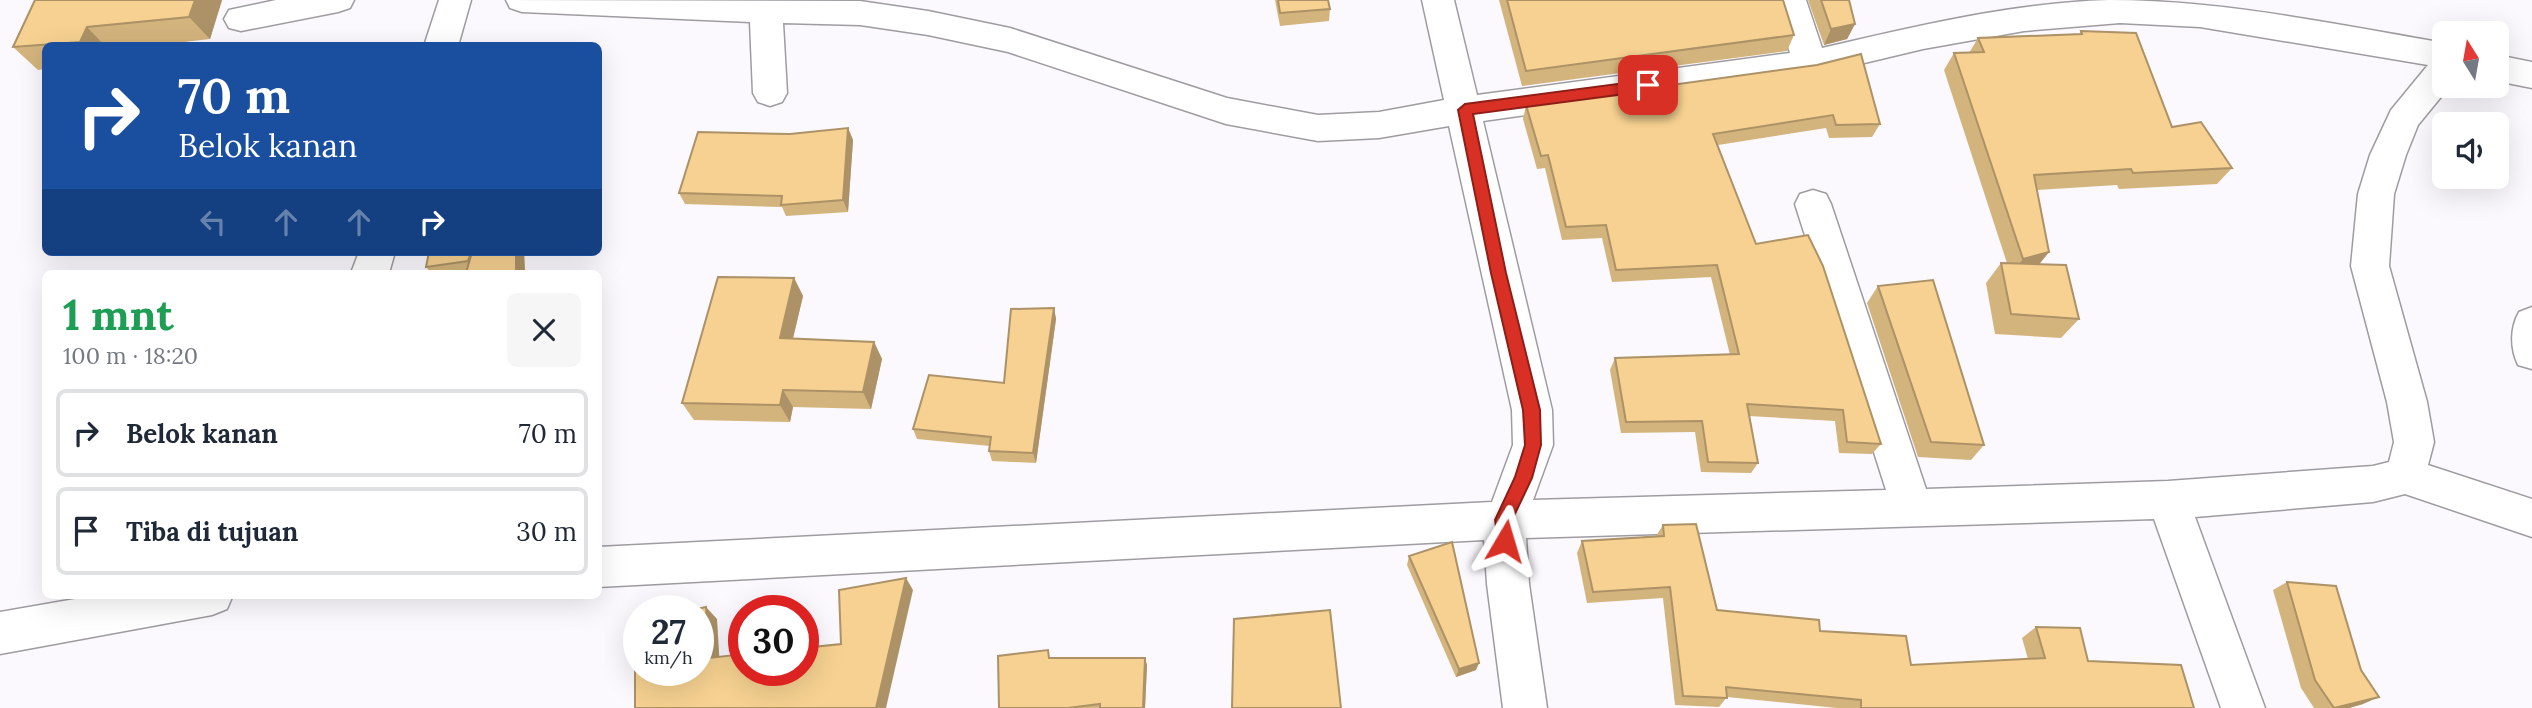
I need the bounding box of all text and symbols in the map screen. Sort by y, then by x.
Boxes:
north arrow [2432,21,2510,98]
map controls [2432,21,2509,189]
pin [1618,55,1678,115]
text: 70 m [178,64,290,126]
icon: arrive [1629,66,1667,104]
icon: right [63,70,154,161]
button: sound [2432,112,2509,189]
text: Belok kanan [178,125,357,166]
icon: left [194,203,232,241]
icon: ahead [267,203,305,241]
icon: ahead [340,203,378,241]
icon: right [413,203,451,241]
text: 1 mnt [63,288,174,342]
button: close [507,293,581,367]
text: 100 m · 18:20 [63,341,198,370]
icon: right [67,414,105,452]
text: Belok kanan [126,417,278,450]
text: 70 m [519,417,577,450]
position arrow [1468,504,1542,578]
icon: arrive [67,512,105,550]
text: Tiba di tujuan [126,515,298,548]
text: 30 m [516,515,577,548]
speed limit sign: 30 [728,595,819,686]
text: 27 [651,609,686,654]
text: km/h [644,646,693,669]

